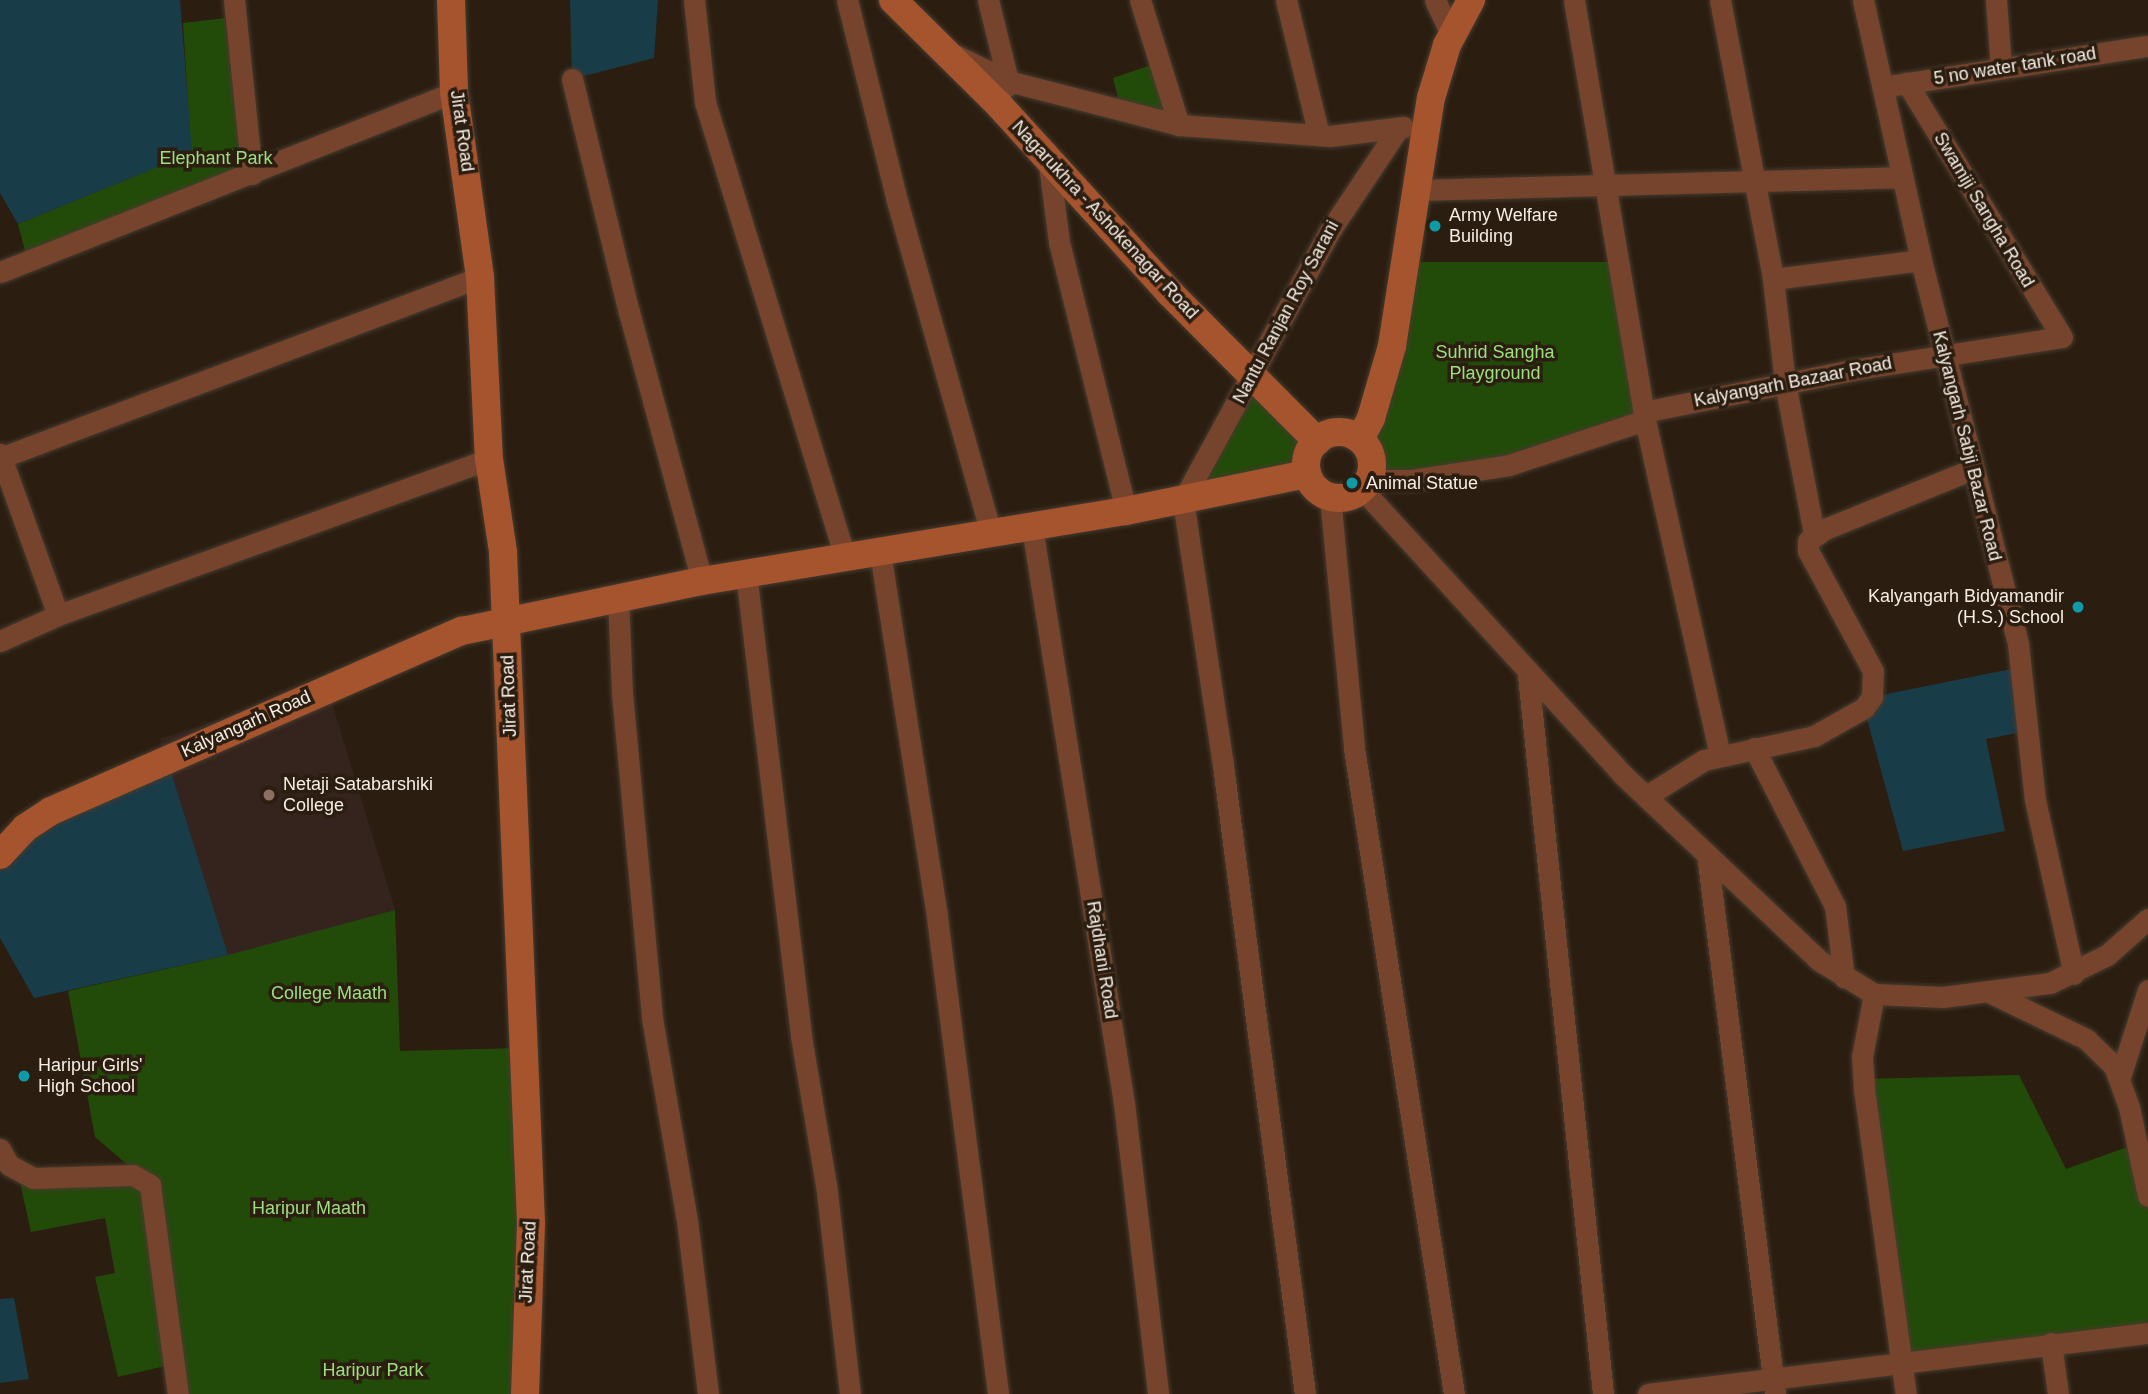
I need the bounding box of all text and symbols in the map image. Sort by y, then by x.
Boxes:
street label: 5 no water tank road [1932,42,2098,90]
street label: Jirat Road [446,89,478,173]
street label: Nagarukhra - Ashokenagar Road [1007,116,1203,324]
street label: Swamiji Sangha Road [1929,129,2039,291]
park label: Elephant Park [159,147,273,169]
place label: Army Welfare Building [1449,205,1558,248]
street label: Nantu Ranjan Roy Sarani [1229,217,1343,407]
marker: Army Welfare Building [1427,218,1443,234]
street label: Kalyangarh Sabji Bazar Road [1928,329,2006,563]
park label: Suhrid Sangha Playground [1435,342,1555,384]
street label: Kalyangarh Bazaar Road [1692,352,1894,412]
place label: Animal Statue [1366,472,1478,494]
marker: Animal Statue [1344,475,1360,491]
place label: Kalyangarh Bidyamandir (H.S.) School [1868,586,2064,628]
marker: Kalyangarh Bidyamandir (H.S.) School [2070,599,2086,615]
street label: Jirat Road [497,655,521,737]
street label: Kalyangarh Road [178,686,314,762]
place label: Netaji Satabarshiki College [283,774,433,816]
marker: Netaji Satabarshiki College [261,787,277,803]
street label: Rajdhani Road [1082,900,1122,1020]
park label: College Maath [271,982,387,1004]
place label: Haripur Girls' High School [38,1055,142,1098]
marker: Haripur Girls' High School [16,1068,32,1084]
park label: Haripur Maath [252,1197,366,1219]
street label: Jirat Road [515,1220,541,1304]
park label: Haripur Park [322,1359,424,1381]

